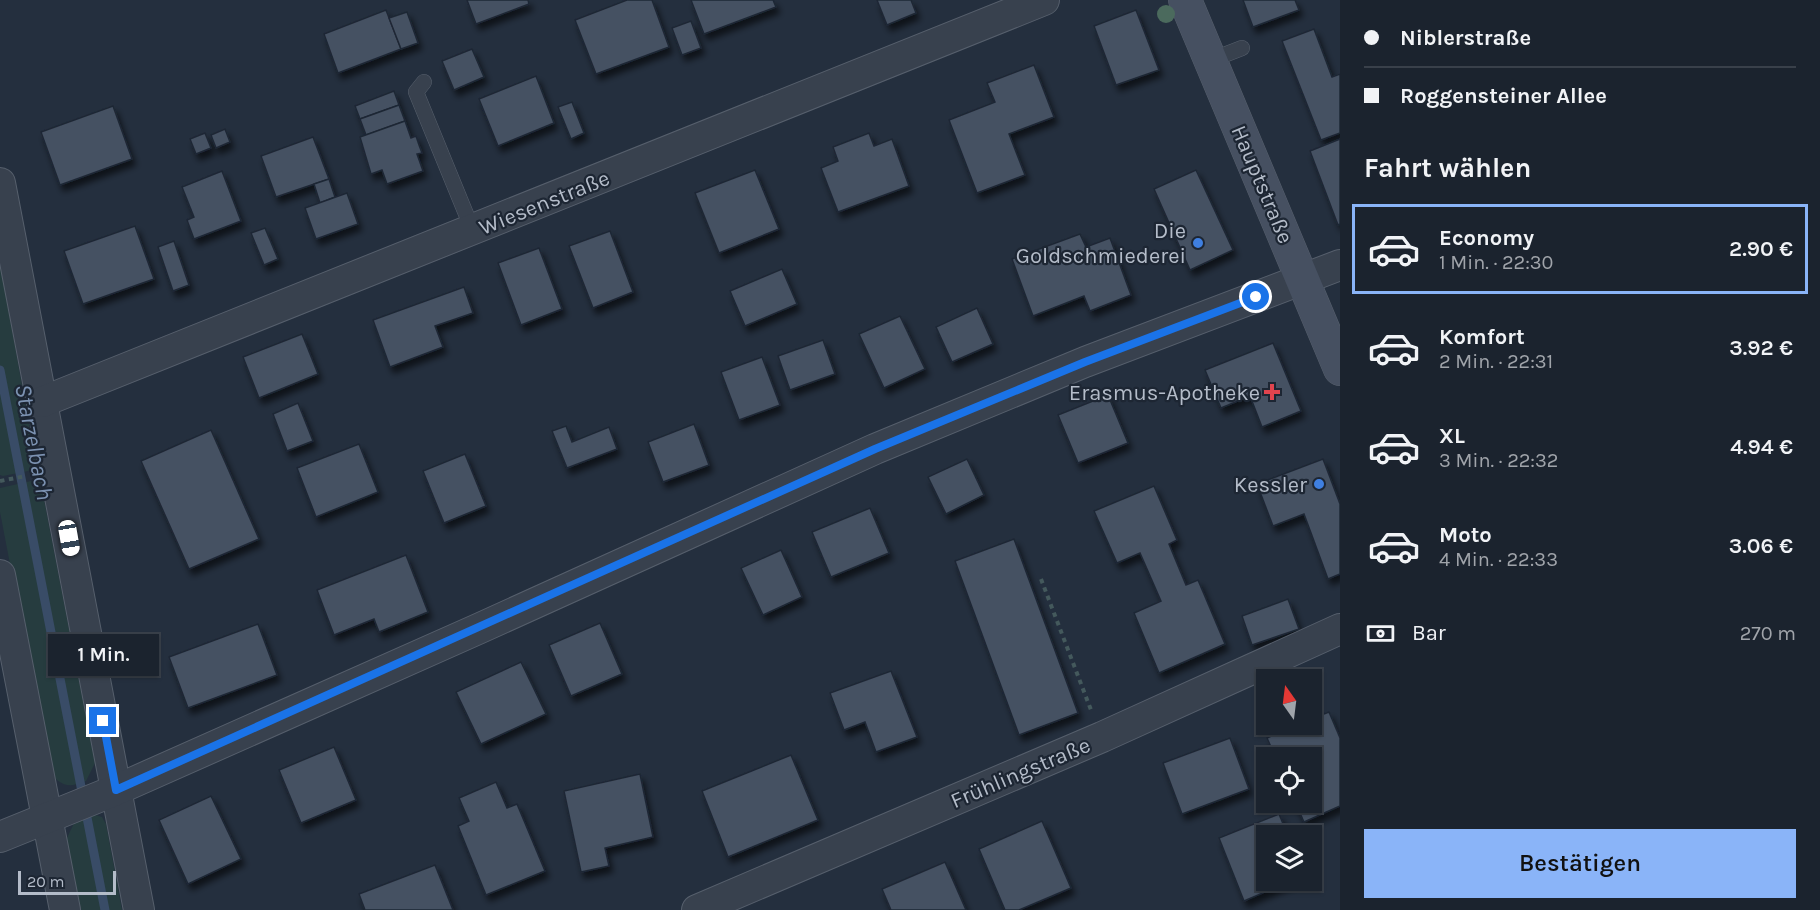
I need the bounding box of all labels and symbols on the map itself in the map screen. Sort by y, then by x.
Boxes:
street label: Hauptstraße [1226,121,1299,247]
street label: Wiesenstraße [475,165,613,241]
place label: Die Goldschmiederei [1016,218,1186,269]
marker: Die Goldschmiederei [1191,236,1205,250]
route start [1242,283,1269,310]
place label: Erasmus-Apotheke [1069,380,1260,406]
water label: Starzelbach [9,382,59,502]
marker: Erasmus-Apotheke [1265,385,1279,399]
place label: Kessler [1234,472,1307,498]
marker: Kessler [1312,477,1326,491]
car [57,519,81,557]
callout: 1 Min. [48,634,158,676]
north arrow [1256,669,1322,735]
route end [89,707,116,734]
street label: Frühlingstraße [947,732,1094,814]
scale bar [18,868,116,896]

